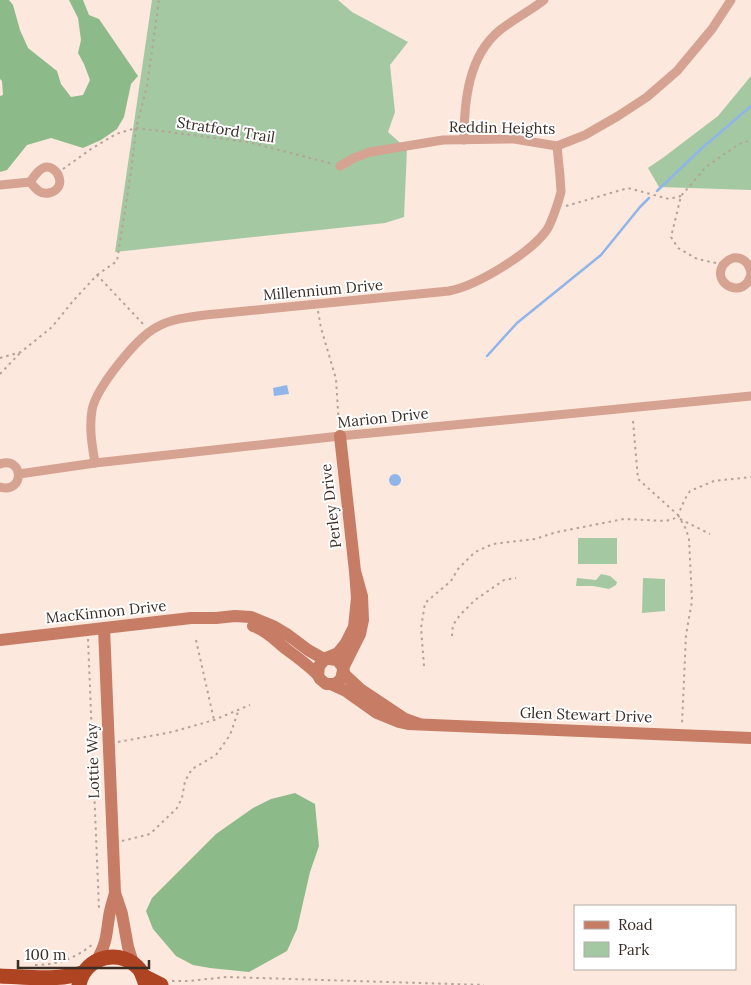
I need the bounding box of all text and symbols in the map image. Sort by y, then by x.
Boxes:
street label: Stratford Trail [176,112,276,147]
street label: Reddin Heights [449,117,555,138]
street label: Millennium Drive [262,275,384,304]
street label: Marion Drive [336,403,429,432]
street label: Perley Drive [316,463,345,549]
street label: MacKinnon Drive [45,596,167,627]
street label: Glen Stewart Drive [519,703,653,726]
street label: Lottie Way [82,723,103,799]
legend [574,905,736,970]
text: Road [618,915,653,934]
scale bar [18,938,149,970]
text: Park [618,940,649,959]
text: 100 m [25,945,66,964]

